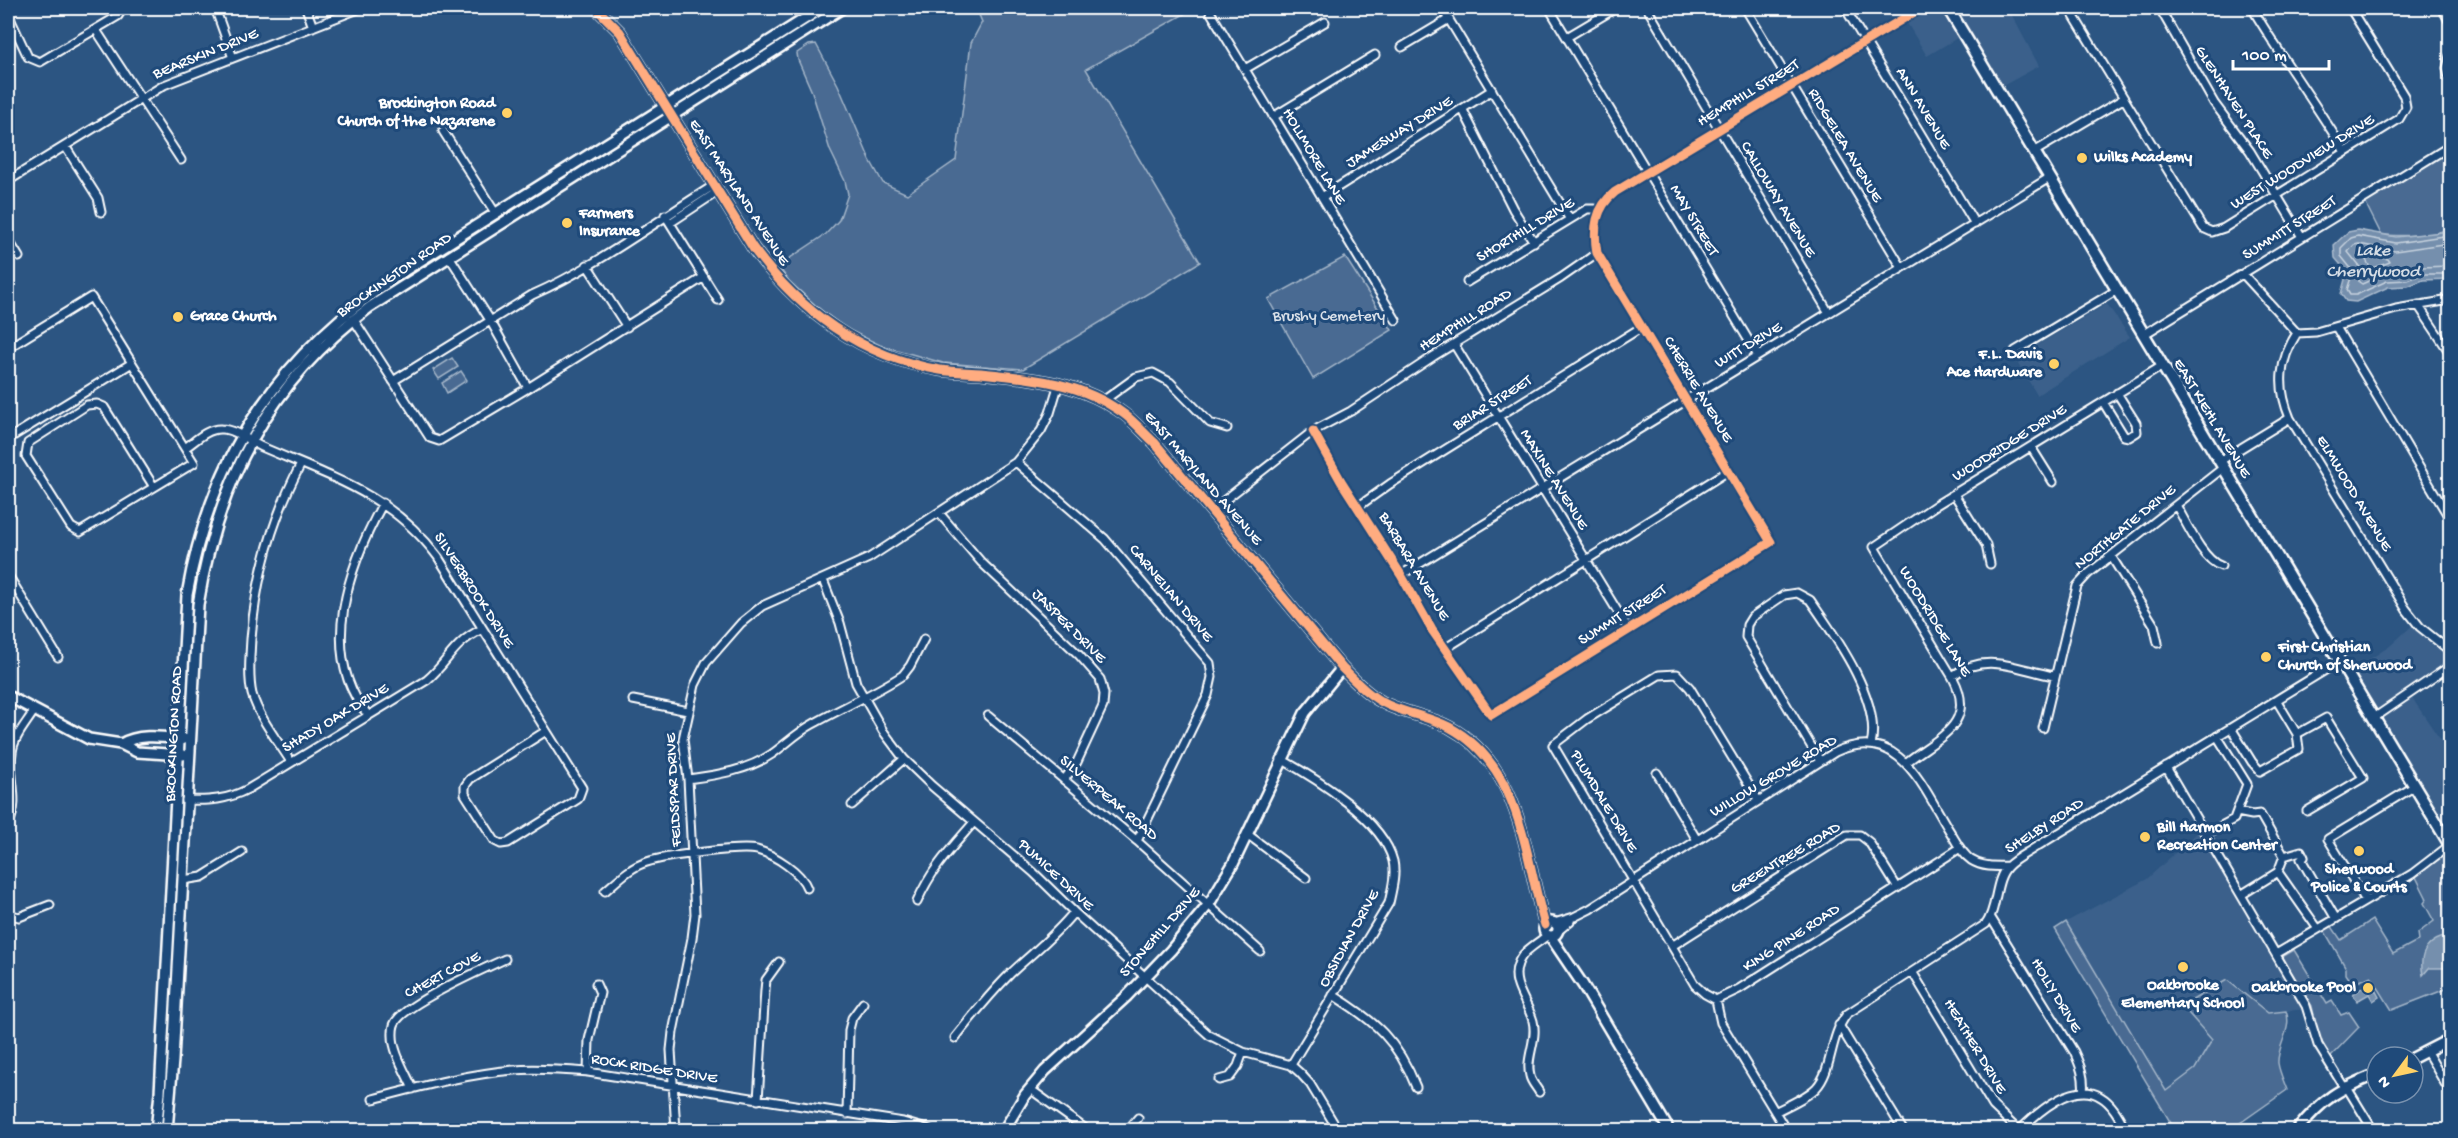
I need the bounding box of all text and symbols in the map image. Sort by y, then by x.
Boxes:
street label: BEARSKIN DRIVE [150,25,262,85]
scale bar [2233,33,2329,71]
street label: GLENHAVEN PLACE [2189,43,2277,164]
text: 100 m [2241,46,2287,67]
street label: HEMPHILL STREET [1695,56,1804,132]
street label: ANN AVENUE [1890,65,1954,154]
street label: RIDGELEA AVENUE [1802,86,1886,207]
street label: JAMESWAY DRIVE [1343,92,1458,173]
place label: Brockington Road Church of the Nazarene [337,95,497,132]
street label: HOLLMORE LANE [1277,105,1350,210]
marker: Brockington Road Church of the Nazarene [500,106,514,120]
street label: WEST WOODVIEW DRIVE [2228,110,2379,215]
street label: EAST MARYLAND AVENUE [683,116,793,271]
street label: CALLOWAY AVENUE [1735,139,1820,262]
place label: Wilks Academy [2093,149,2192,168]
marker: Wilks Academy [2075,151,2089,165]
street label: MAY STREET [1664,182,1722,261]
street label: SUMMITT STREET [2240,192,2341,265]
street label: SHORTHILL DRIVE [1474,194,1579,268]
place label: Farmers Insurance [578,205,640,242]
marker: Farmers Insurance [560,216,574,230]
street label: BROCKINGTON ROAD [333,229,457,323]
water label: Lake Cherrywood [2326,241,2422,283]
street label: HEMPHILL ROAD [1416,285,1516,357]
place label: Grace Church [190,308,277,327]
park label: Brushy Cemetery [1272,308,1385,327]
marker: Grace Church [171,310,185,324]
street label: WITT DRIVE [1712,318,1787,373]
street label: CHERRIE AVENUE [1658,334,1737,447]
place label: F.L. Davis Ace Hardware [1946,346,2043,383]
street label: EAST KIEHL AVENUE [2168,356,2255,483]
marker: F.L. Davis Ace Hardware [2047,357,2061,371]
street label: BRIAR STREET [1449,372,1537,436]
street label: WOODRIDGE DRIVE [1949,401,2072,487]
street label: EAST MARYLAND AVENUE [1139,408,1266,551]
street label: MAXINE AVENUE [1514,426,1592,535]
street label: ELMWOOD AVENUE [2311,433,2396,556]
street label: NORTHGATE DRIVE [2072,481,2181,575]
street label: BARBARA AVENUE [1373,508,1453,626]
street label: SILVERBROOK DRIVE [428,529,518,653]
street label: CARNELIAN DRIVE [1124,541,1217,648]
street label: WOODRIDGE LANE [1894,563,1975,682]
street label: SUMMIT STREET [1575,581,1671,651]
street label: JASPER DRIVE [1027,586,1110,669]
place label: First Christian Church of Sherwood [2277,639,2413,676]
marker: First Christian Church of Sherwood [2259,650,2273,664]
street label: BROCKINGTON ROAD [162,665,188,803]
street label: SHADY OAK DRIVE [279,679,394,758]
street label: WILLOW GROVE ROAD [1707,731,1841,822]
street label: FELDSPAR DRIVE [662,732,688,848]
street label: PLUMDALE DRIVE [1564,747,1642,858]
street label: SILVERPEAK ROAD [1055,752,1162,846]
street label: SHELBY ROAD [2002,794,2088,859]
street label: GREENTREE ROAD [1728,818,1845,899]
place label: Bill Harmon Recreation Center [2156,819,2279,856]
marker: Bill Harmon Recreation Center [2138,830,2152,844]
street label: PUMICE DRIVE [1012,835,1098,917]
marker: Sherwood Police & Courts [2352,844,2366,858]
place label: Sherwood Police & Courts [2310,861,2408,898]
street label: STONEHILL DRIVE [1117,883,1206,982]
street label: OBSIDIAN DRIVE [1315,886,1385,991]
street label: KING PINE ROAD [1740,900,1845,977]
street label: CHERT COVE [402,948,485,1004]
street label: HOLLY DRIVE [2025,955,2085,1037]
marker: Oakbrooke Elementary School [2176,960,2190,974]
place label: Oakbrooke Elementary School [2121,977,2245,1014]
place label: Oakbrooke Pool [2251,979,2356,998]
marker: Oakbrooke Pool [2361,981,2375,995]
street label: HEATHER DRIVE [1938,996,2010,1099]
north arrow [2365,1045,2425,1105]
street label: ROCK RIDGE DRIVE [590,1051,719,1090]
text: N [2374,1071,2396,1091]

